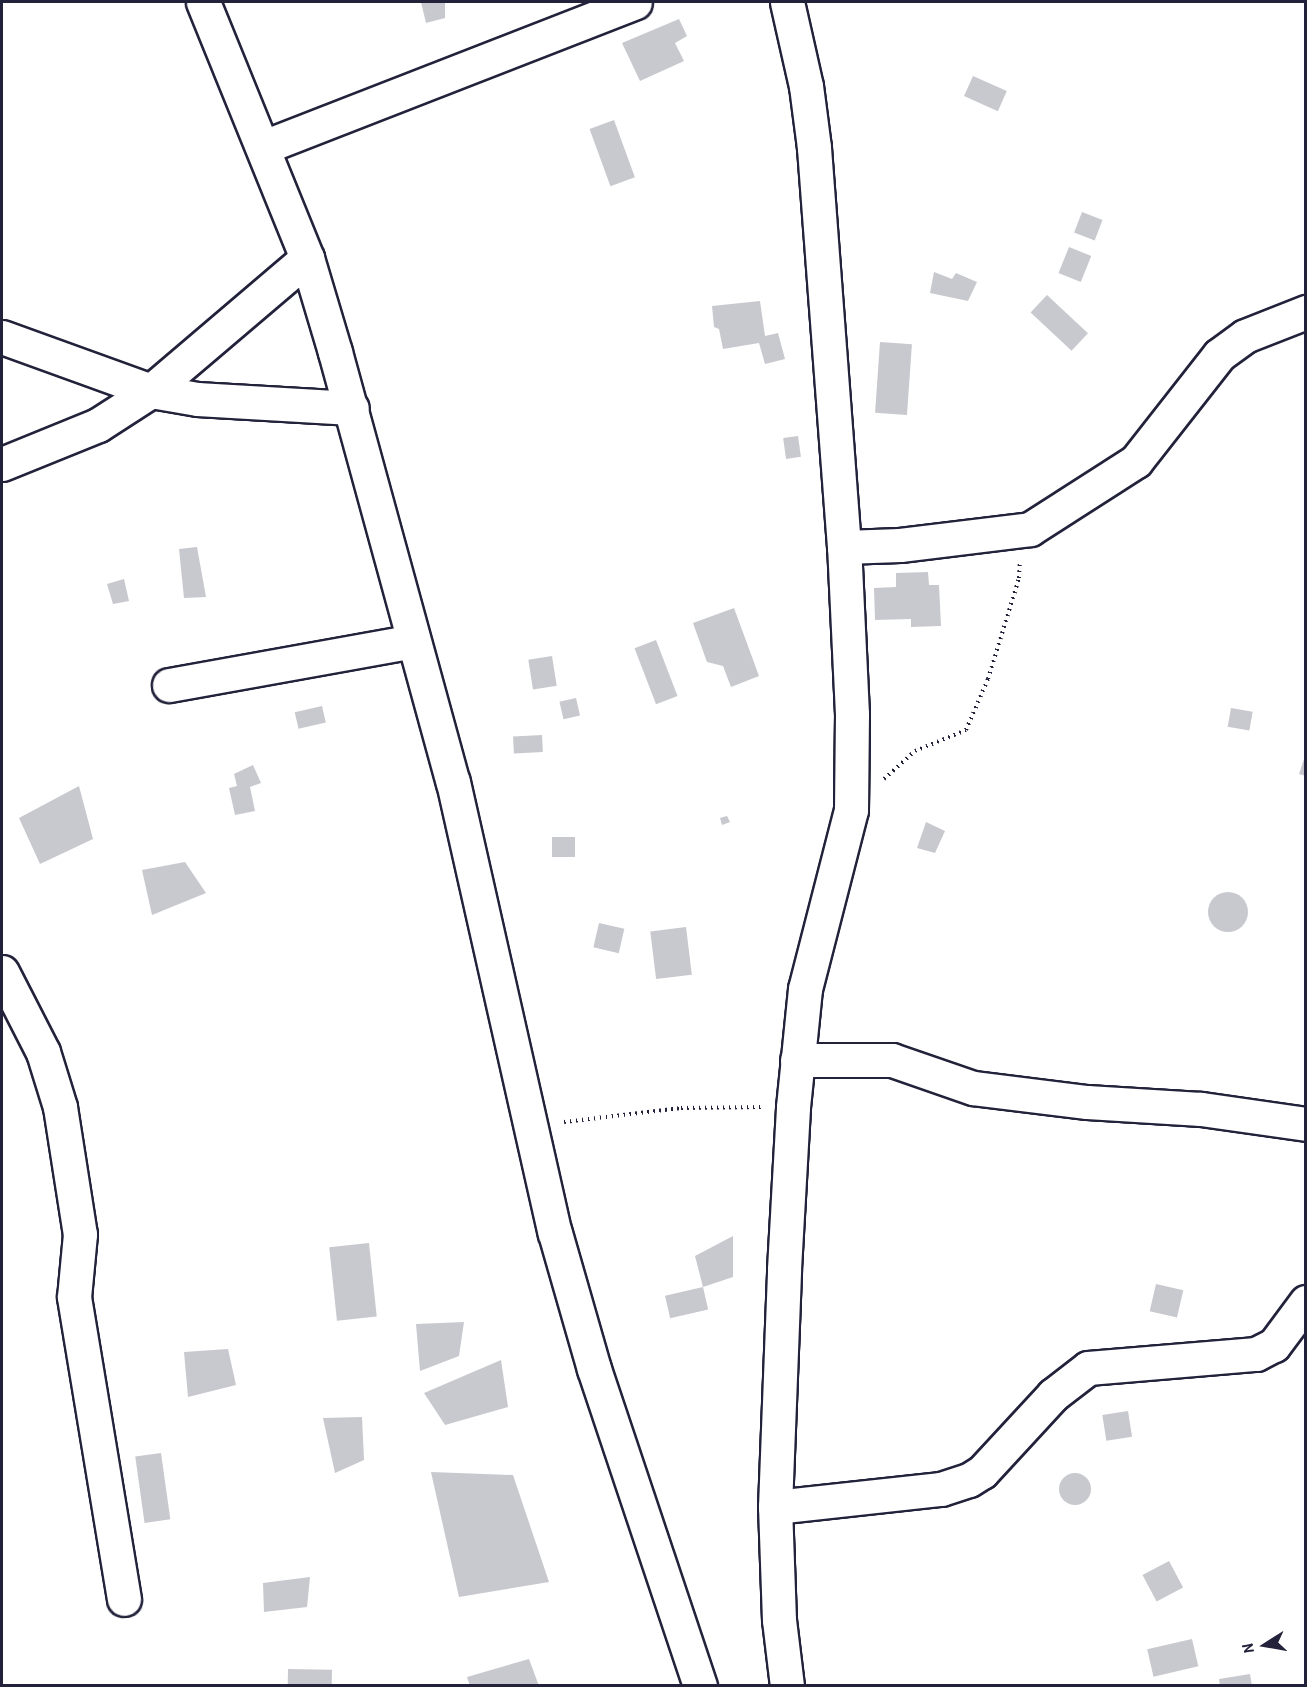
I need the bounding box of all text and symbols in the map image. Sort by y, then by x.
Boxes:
north arrow [1235,1615,1295,1675]
text: N [1236,1642,1259,1655]

